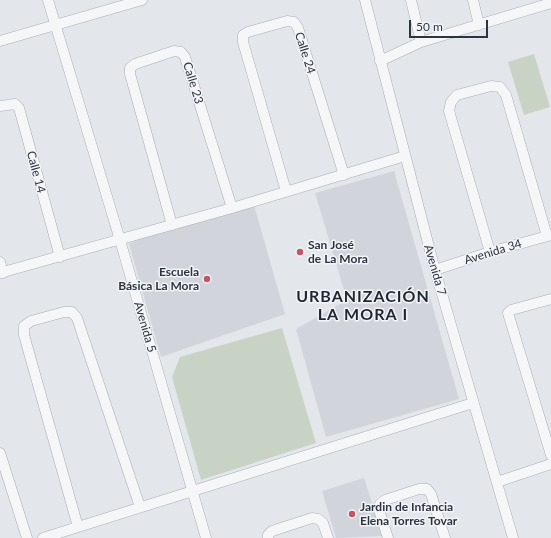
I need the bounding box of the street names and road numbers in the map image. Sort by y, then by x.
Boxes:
street label: Calle 24 [292,30,318,76]
street label: Calle 23 [180,60,206,106]
street label: Calle 14 [23,149,49,195]
street label: Avenida 34 [463,236,523,268]
street label: Avenida 7 [421,243,449,297]
street label: Avenida 5 [131,300,159,354]

